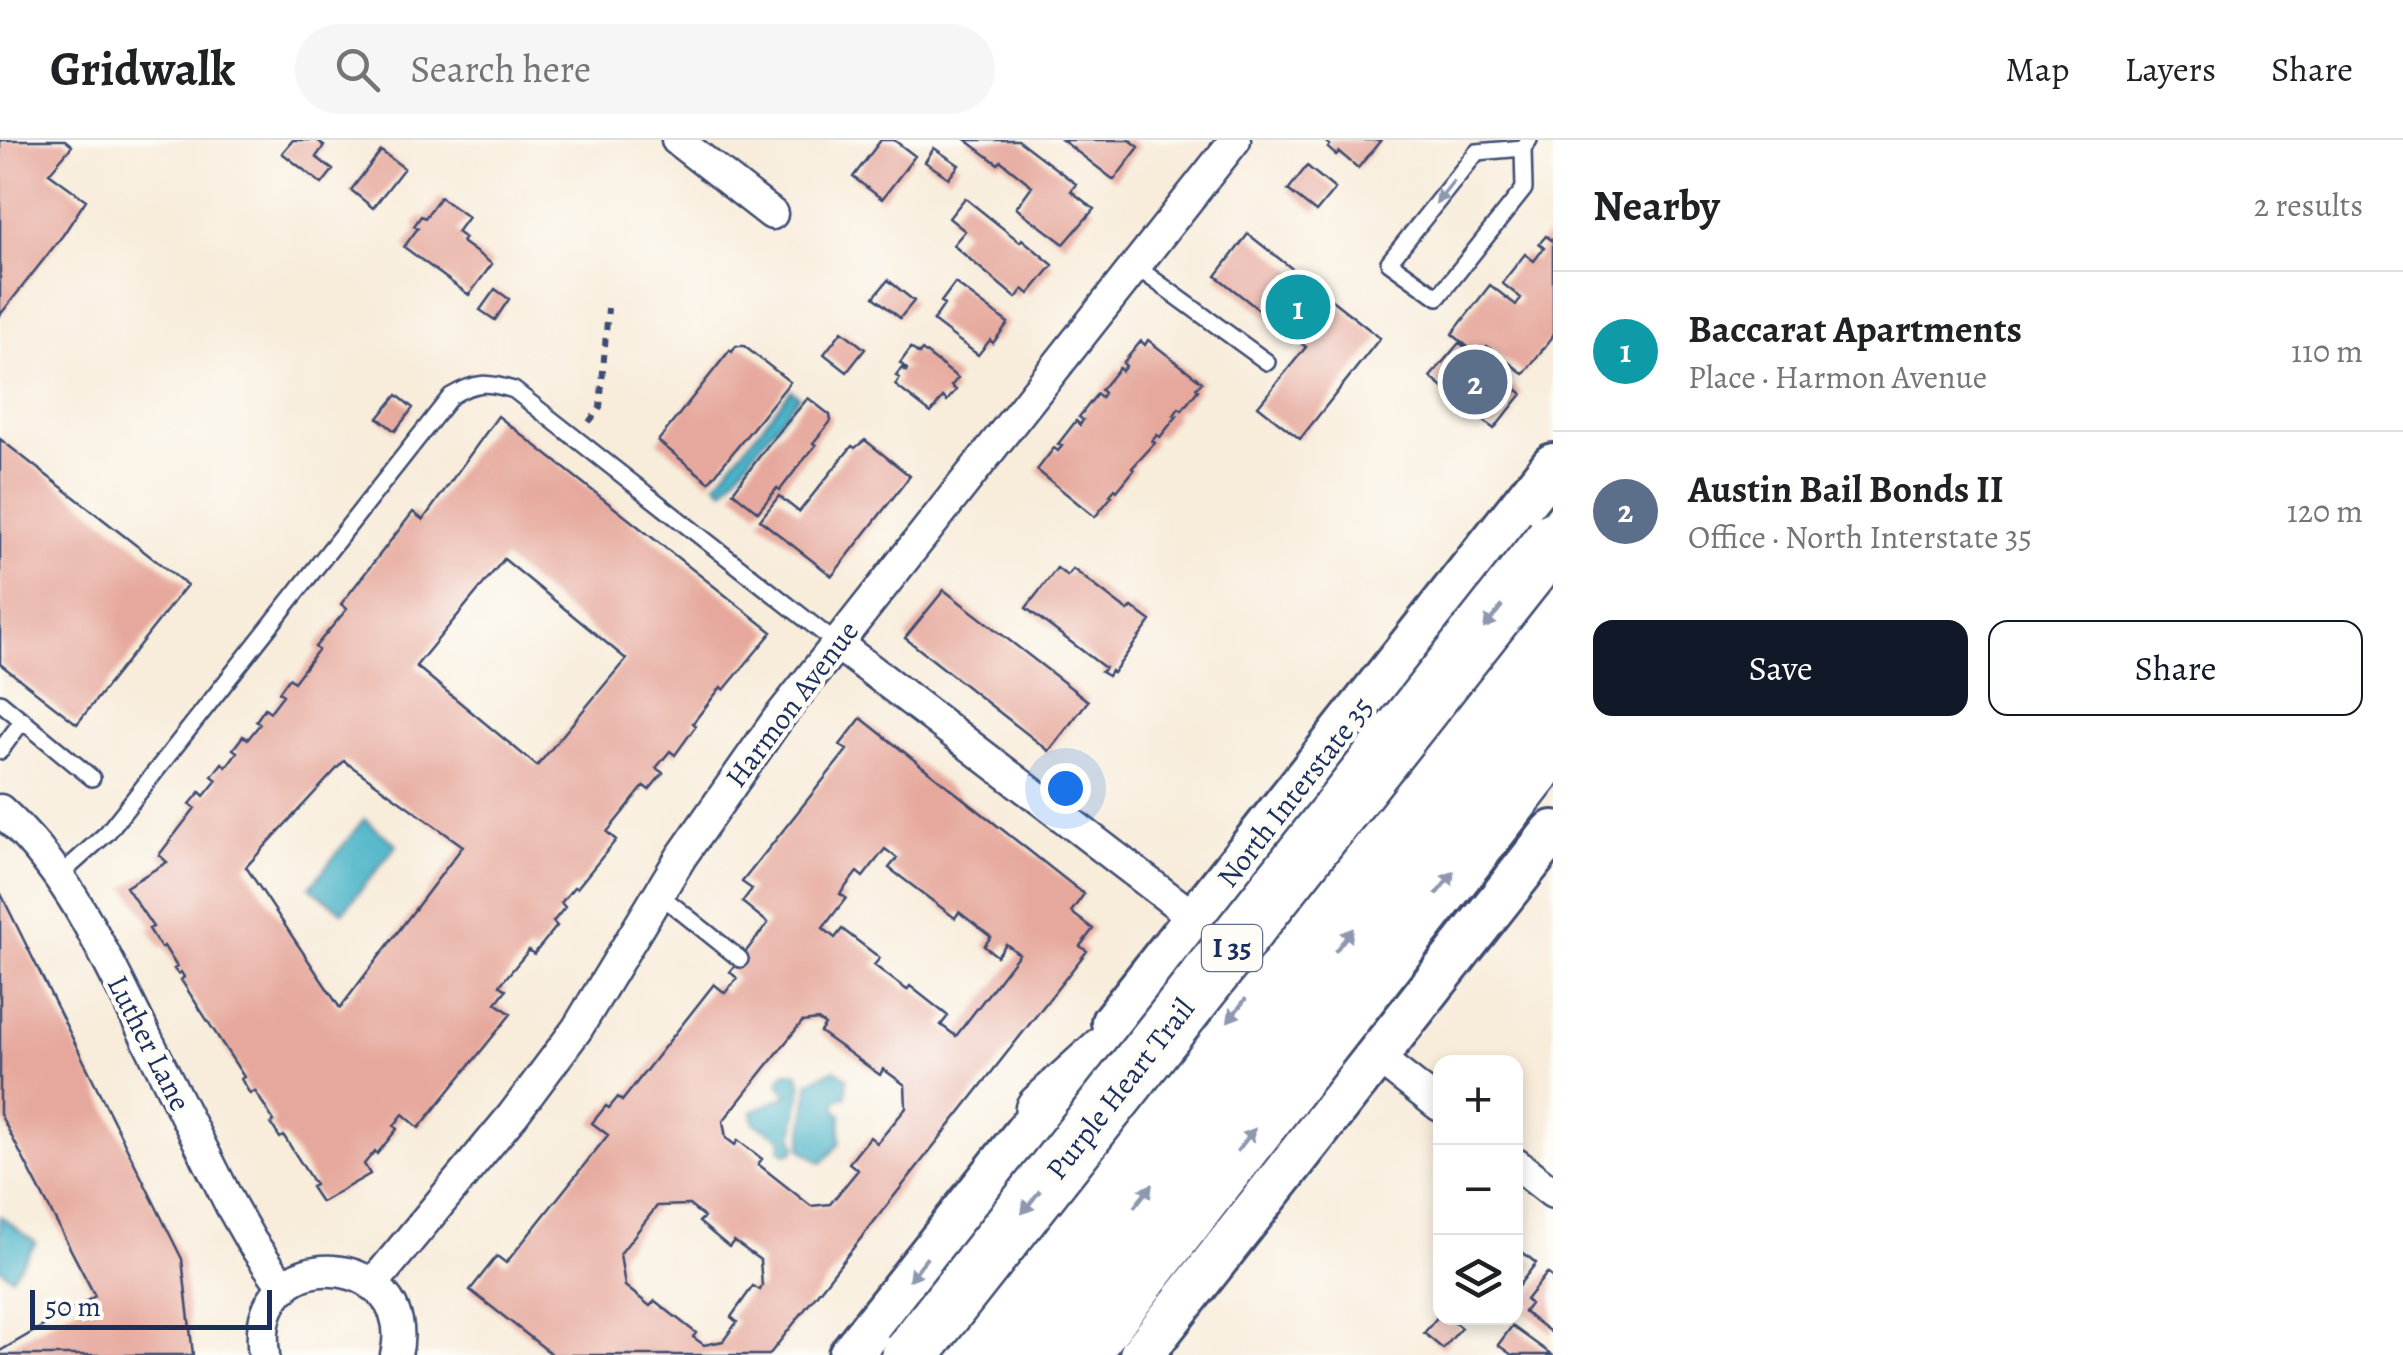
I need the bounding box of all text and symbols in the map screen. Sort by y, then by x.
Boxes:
search box [295,24,995,114]
text: Gridwalk [50,36,235,102]
icon: search [330,42,385,97]
text: Search here [410,43,591,95]
text: Map [2005,45,2069,93]
text: Layers [2124,45,2216,93]
text: Share [2271,45,2353,93]
text: Nearby [1593,177,1720,234]
one-way arrow [1435,180,1456,205]
text: 2 results [2254,183,2363,227]
pin: 1 [1266,270,1330,344]
text: Baccarat Apartments [1688,303,2022,355]
text: 1 [1620,329,1631,373]
text: 110 m [2291,329,2363,373]
pin: 2 [1442,344,1508,420]
text: Place · Harmon Avenue [1688,355,1987,399]
text: Austin Bail Bonds II [1688,463,2004,515]
text: 2 [1618,489,1633,533]
text: 120 m [2287,489,2363,533]
text: Office · North Interstate 35 [1688,515,2032,559]
one-way arrow [1483,604,1504,630]
street label: Harmon Avenue [716,612,868,796]
button: Save [1593,620,1968,716]
button: Share [1988,620,2363,716]
street label: North Interstate 35 [1208,688,1382,896]
your location [1040,763,1091,814]
one-way arrow [1435,870,1455,896]
road number: I 35 [1202,925,1262,971]
one-way arrow [1333,927,1354,953]
street label: Luther Lane [98,968,200,1118]
street label: Purple Heart Trail [1037,990,1203,1188]
one-way arrow [1226,997,1247,1023]
map controls [1433,1055,1523,1325]
button: + [1433,1055,1523,1145]
one-way arrow [1235,1127,1256,1152]
button: − [1433,1145,1523,1235]
one-way arrow [1133,1183,1154,1209]
one-way arrow [1021,1189,1042,1215]
button: layers [1433,1235,1523,1325]
one-way arrow [907,1256,928,1282]
scale bar [30,1285,272,1330]
text: 50 m [45,1288,101,1326]

